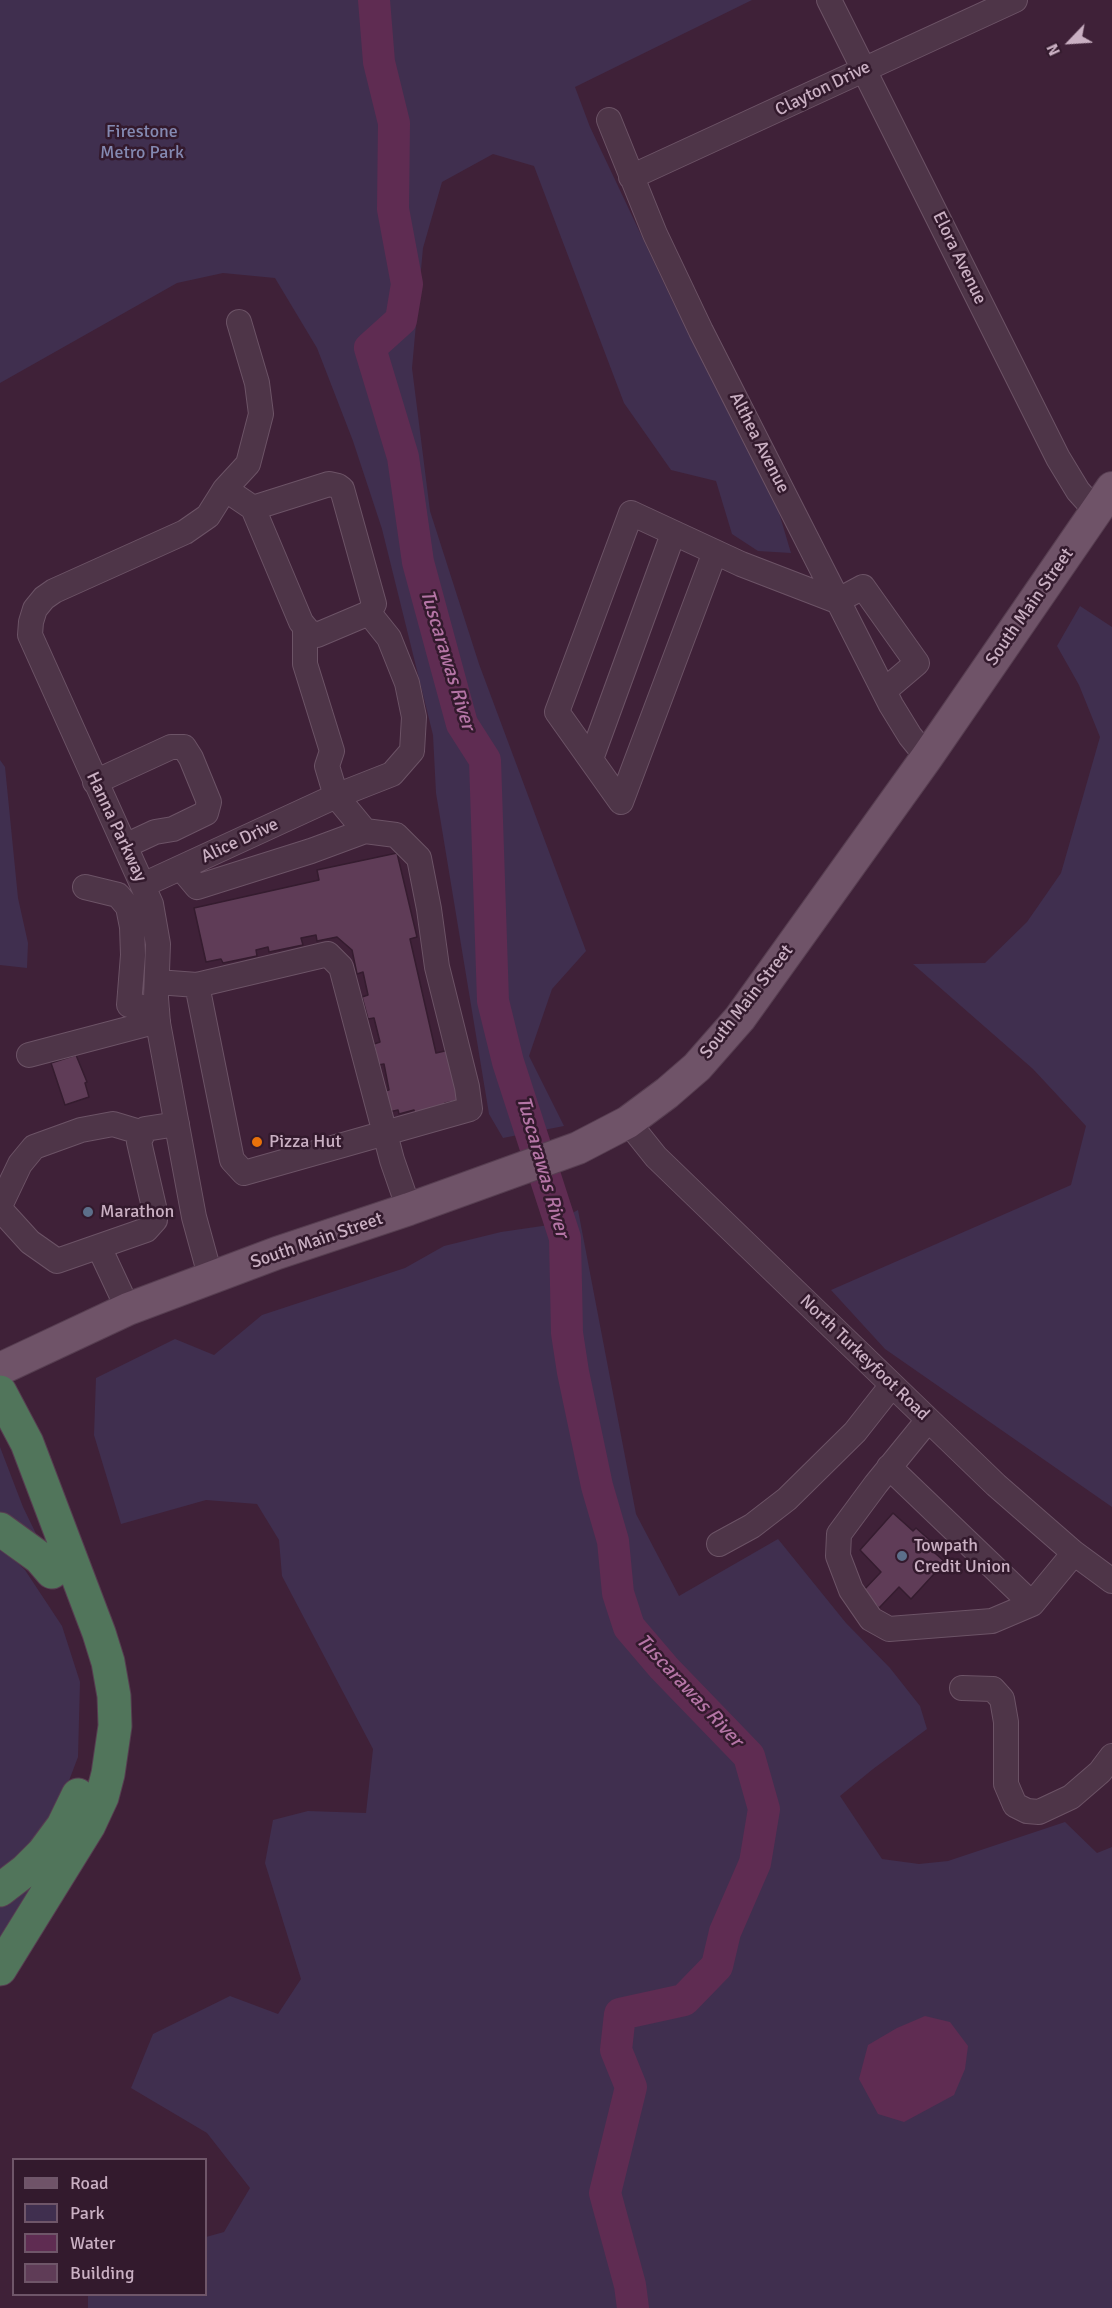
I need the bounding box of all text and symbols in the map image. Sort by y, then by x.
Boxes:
north arrow [1040,12,1100,72]
text: N [1042,40,1065,59]
street label: Clayton Drive [772,57,874,121]
park label: Firestone Metro Park [100,121,184,164]
street label: Elora Avenue [927,208,991,308]
street label: Althea Avenue [724,389,794,497]
street label: South Main Street [981,544,1079,670]
water label: Tuscarawas River [414,587,480,733]
street label: Hanna Parkway [81,769,151,885]
street label: Alice Drive [198,814,282,868]
street label: South Main Street [696,941,798,1063]
water label: Tuscarawas River [510,1094,574,1240]
place label: Pizza Hut [269,1131,342,1153]
marker: Pizza Hut [250,1135,264,1149]
place label: Marathon [100,1201,174,1223]
marker: Marathon [81,1205,95,1219]
street label: South Main Street [248,1208,386,1274]
street label: North Turkeyfoot Road [795,1291,933,1425]
place label: Towpath Credit Union [914,1535,1011,1578]
marker: Towpath Credit Union [895,1549,909,1563]
water label: Tuscarawas River [631,1630,747,1752]
legend [12,2158,207,2296]
text: Road [70,2172,109,2194]
text: Park [70,2202,105,2224]
text: Water [70,2232,115,2254]
text: Building [70,2262,134,2284]

